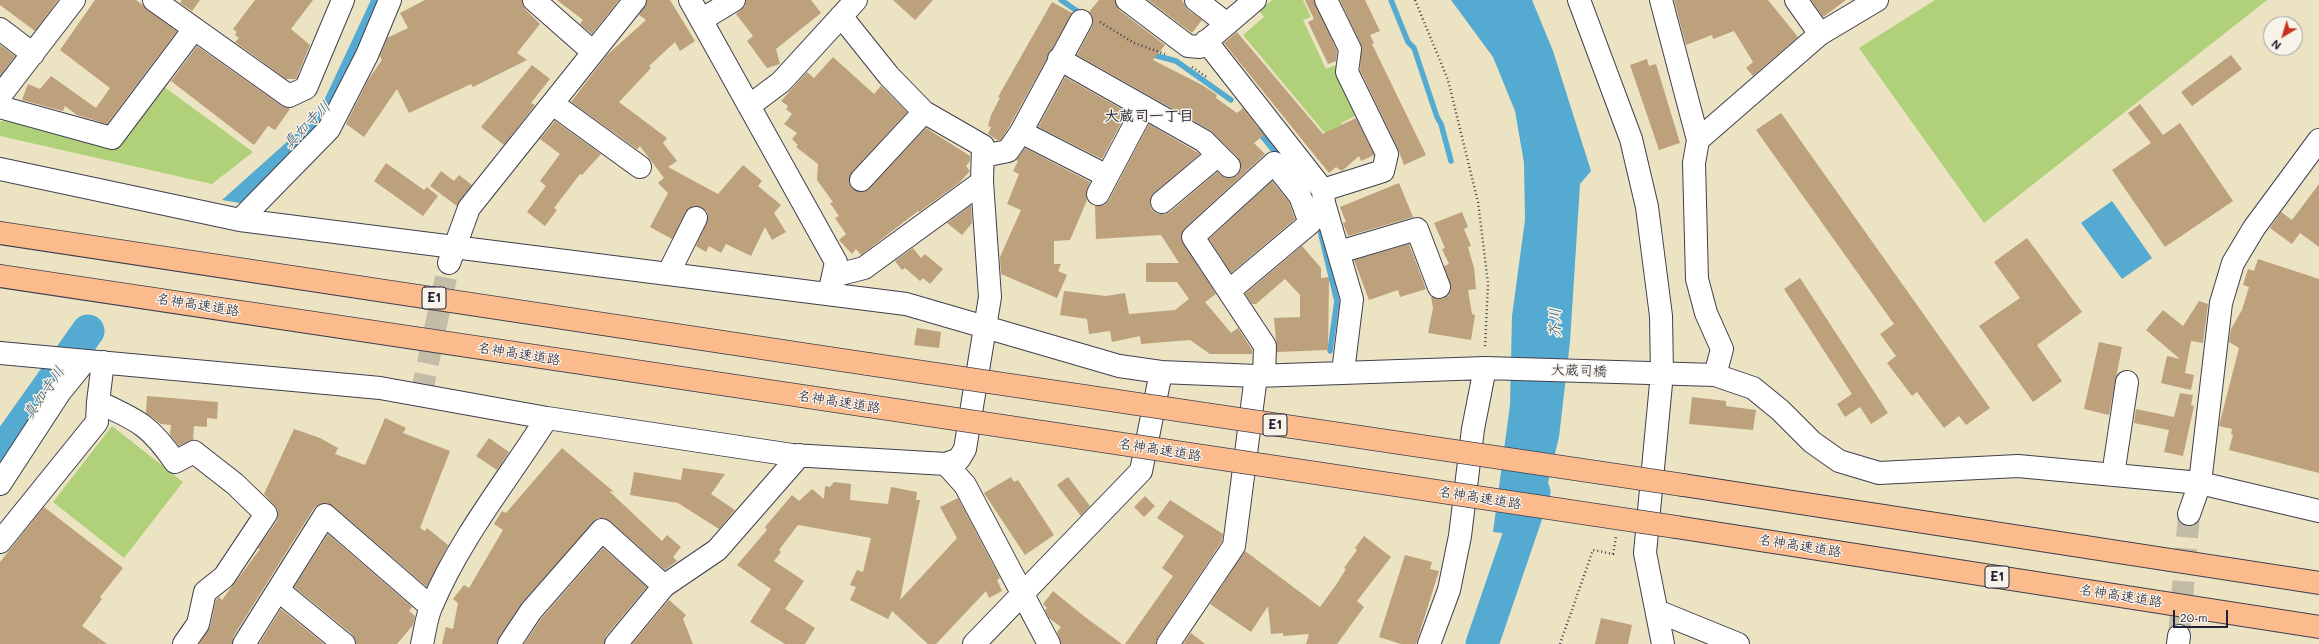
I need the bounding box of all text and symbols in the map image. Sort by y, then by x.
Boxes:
north arrow [2263,16,2303,56]
text: N [2268,37,2284,54]
water label: 真如寺川 [279,97,335,153]
district label: 大蔵司一丁目 [1104,107,1194,125]
road number: E1 [422,287,446,309]
street label: 名神高速道路 [155,290,241,320]
water label: 芥川 [1546,308,1564,338]
street label: 名神高速道路 [476,339,562,369]
street label: 大蔵司橋 [1551,362,1607,380]
water label: 真如寺川 [19,363,69,423]
street label: 名神高速道路 [796,387,882,417]
road number: E1 [1263,414,1287,436]
street label: 名神高速道路 [1117,435,1203,465]
street label: 名神高速道路 [1437,483,1523,513]
street label: 名神高速道路 [1757,531,1843,561]
road number: E1 [1985,566,2009,588]
street label: 名神高速道路 [2078,581,2164,611]
scale bar [2175,602,2230,628]
text: 20 m [2180,609,2208,625]

